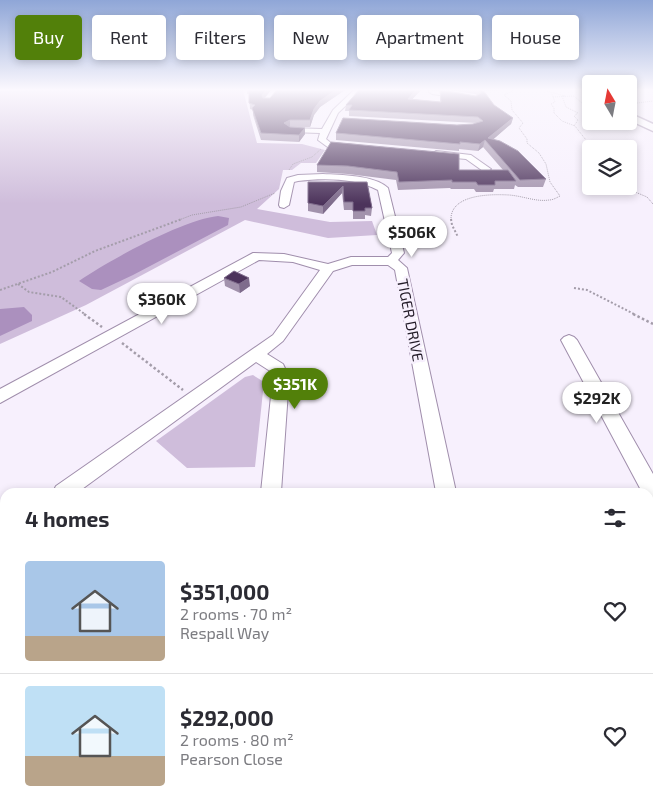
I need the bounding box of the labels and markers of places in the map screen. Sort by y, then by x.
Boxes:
pin: $506K [377,216,447,258]
pin: $360K [127,282,197,325]
pin: $351K [260,368,330,410]
pin: $292K [562,382,632,424]

